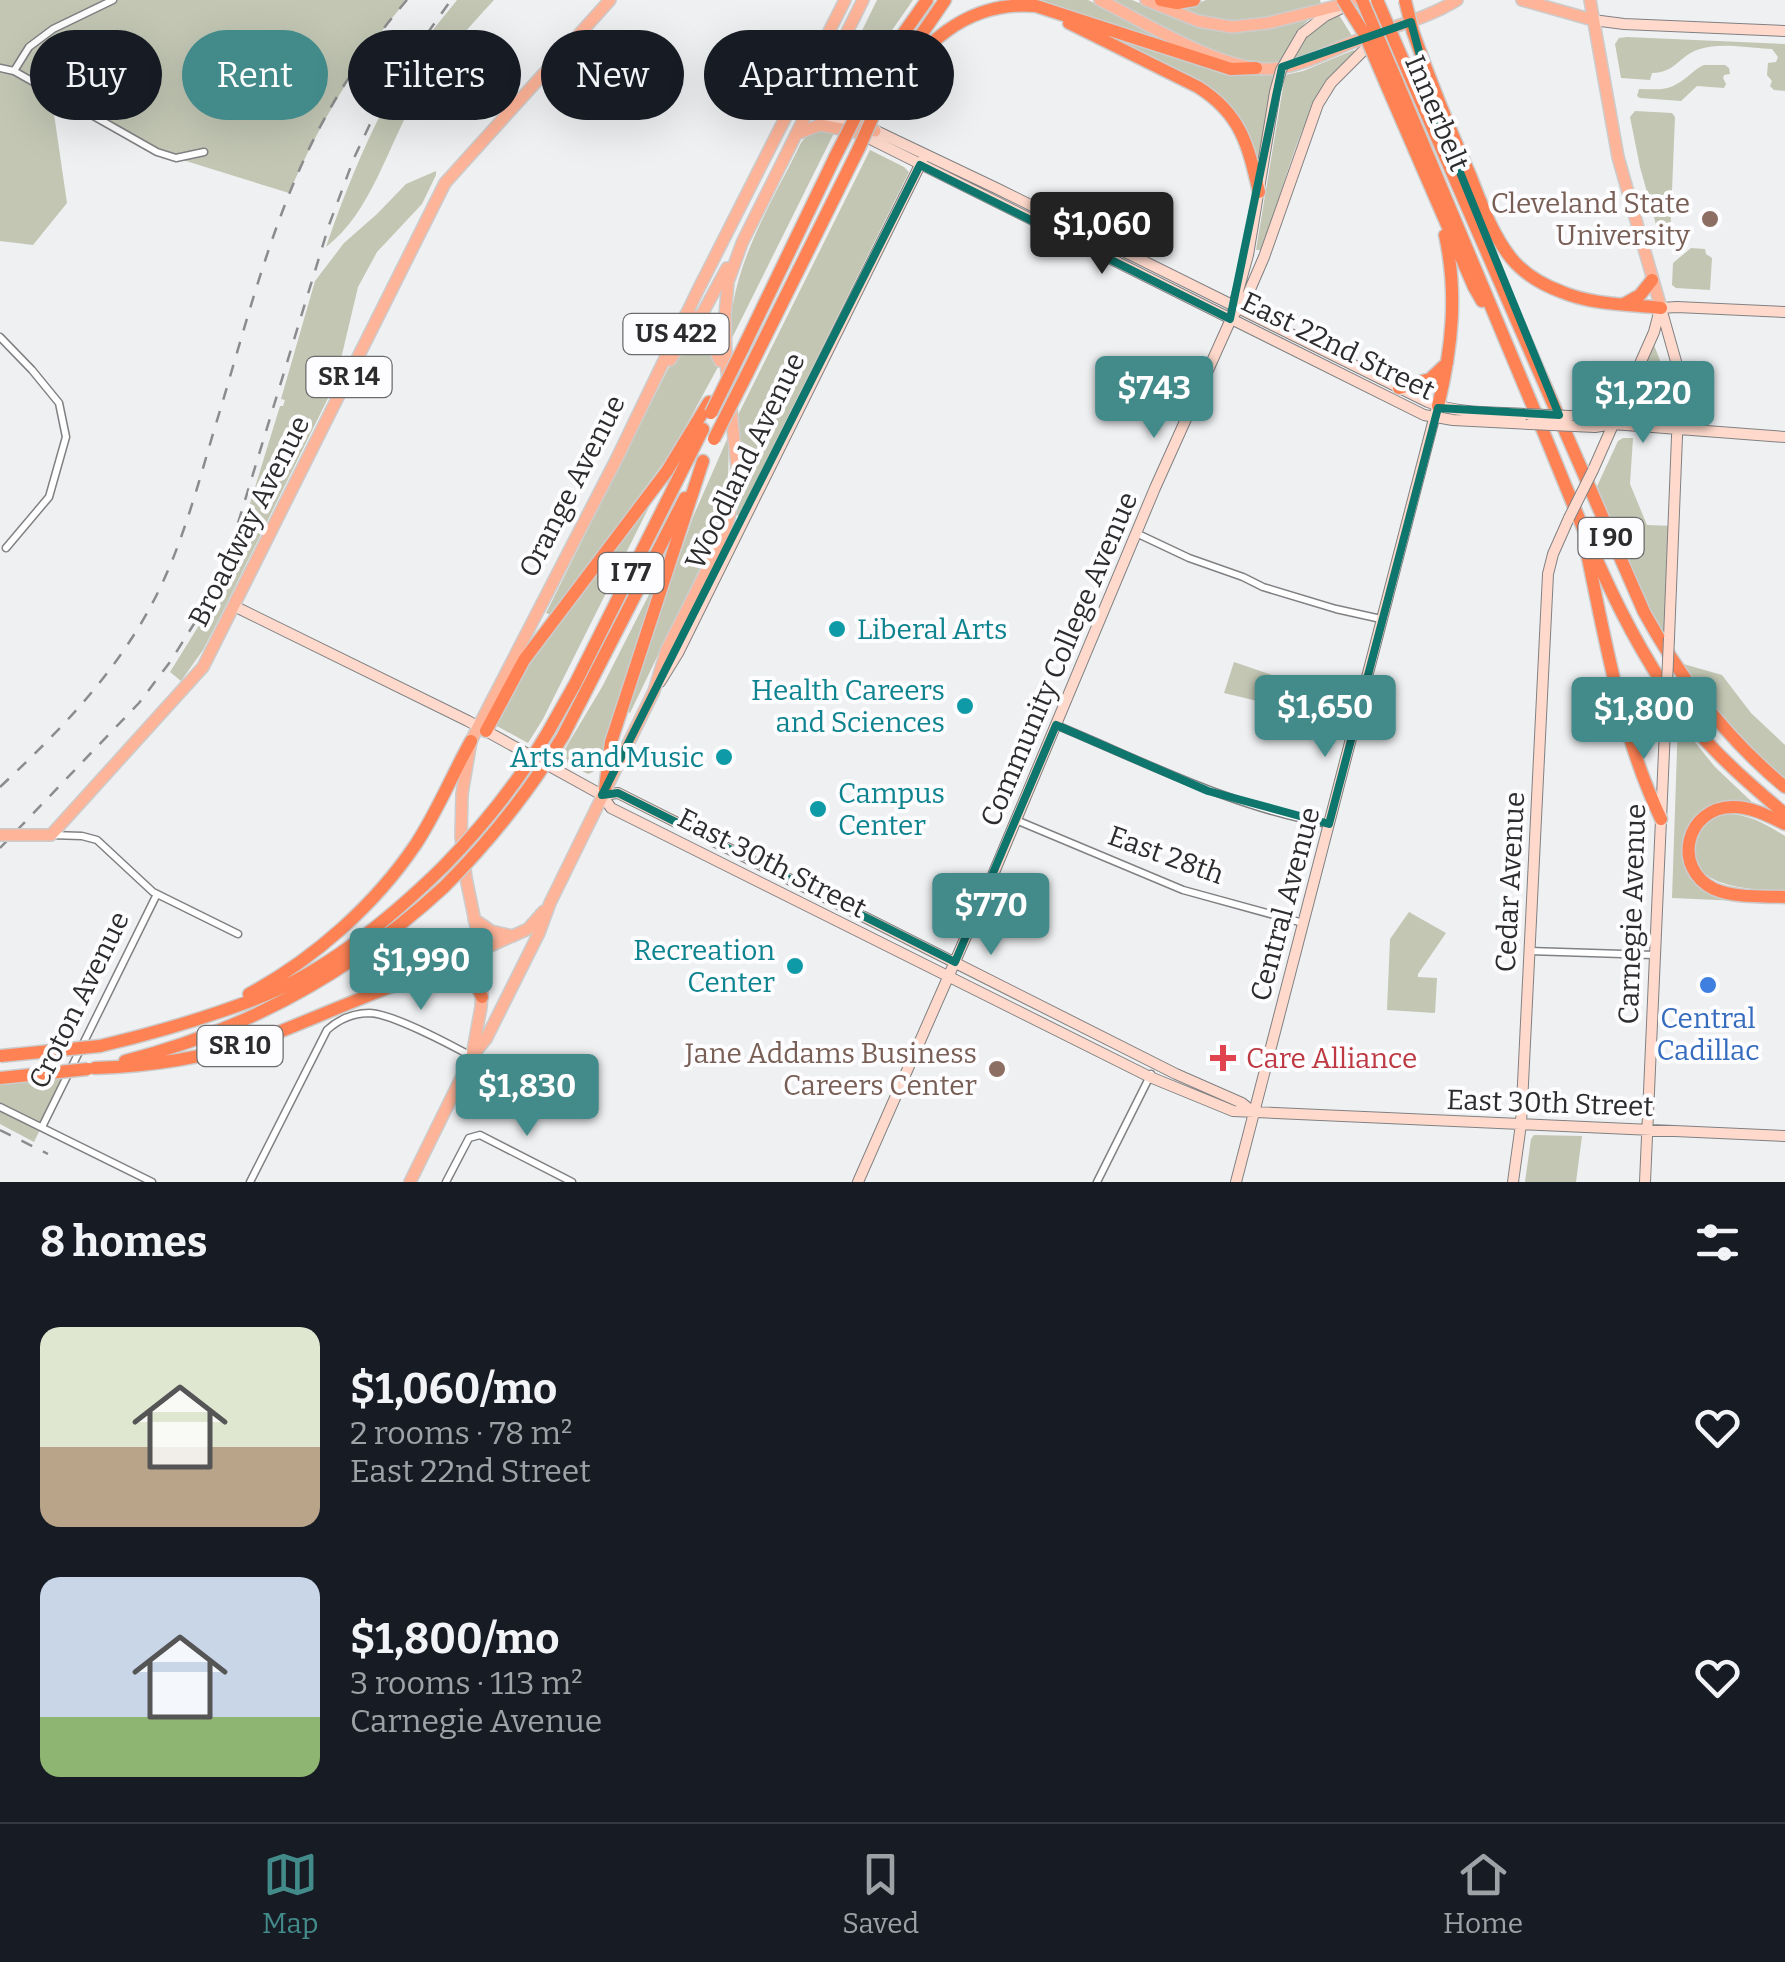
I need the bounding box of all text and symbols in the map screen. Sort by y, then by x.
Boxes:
chip: Buy [30,30,162,120]
chip: Rent [182,30,328,120]
chip: Filters [348,30,521,120]
chip: New [541,30,684,120]
chip: Apartment [704,30,954,120]
street label: Innerbelt [1398,50,1476,176]
place label: Cleveland State University [1491,187,1690,252]
pin: $1,060 [1021,192,1183,277]
text: $1,060 [1052,205,1152,243]
marker: Cleveland State University [1699,208,1721,230]
street label: East 22nd Street [1236,285,1440,407]
road number: US 422 [624,314,728,354]
street label: Woodland Avenue [678,347,812,575]
pin: $743 [1095,356,1213,441]
road number: SR 14 [306,357,392,397]
pin: $1,220 [1562,361,1724,446]
text: $743 [1117,369,1191,407]
text: $1,220 [1594,374,1692,412]
street label: Orange Avenue [512,390,632,582]
street label: Broadway Avenue [182,410,316,632]
street label: Community College Avenue [973,487,1145,831]
road number: I 90 [1578,518,1644,558]
road number: I 77 [598,553,664,593]
place label: Liberal Arts [857,613,1007,646]
marker: Liberal Arts [826,618,848,640]
place label: Health Careers and Sciences [751,674,945,739]
pin: $1,650 [1244,675,1406,760]
pin: $1,800 [1563,677,1725,762]
text: $1,650 [1277,688,1373,726]
text: $1,800 [1593,690,1695,728]
marker: Health Careers and Sciences [954,695,976,717]
place label: Arts and Music [510,741,704,774]
marker: Arts and Music [713,746,735,768]
place label: Campus Center [838,777,945,842]
street label: Cedar Avenue [1489,791,1531,973]
marker: Campus Center [807,798,829,820]
street label: East 30th Street [672,801,872,925]
street label: Central Avenue [1243,803,1327,1005]
street label: Carnegie Avenue [1612,803,1652,1025]
street label: East 28th [1104,819,1228,891]
pin: $770 [932,873,1050,958]
text: $770 [954,886,1028,924]
street label: Croton Avenue [22,906,136,1094]
pin: $1,990 [340,928,502,1013]
place label: Recreation Center [633,934,775,999]
text: $1,990 [372,941,470,979]
marker: Recreation Center [784,955,806,977]
marker: Central Cadillac [1697,974,1719,996]
place label: Central Cadillac [1656,1002,1760,1067]
road number: SR 10 [198,1026,282,1066]
place label: Jane Addams Business Careers Center [684,1037,977,1102]
place label: Care Alliance [1246,1042,1417,1075]
marker: Care Alliance [1210,1045,1236,1071]
pin: $1,830 [446,1054,608,1139]
marker: Jane Addams Business Careers Center [986,1058,1008,1080]
text: $1,830 [478,1067,576,1105]
street label: East 30th Street [1446,1083,1654,1123]
icon: filters [1690,1215,1745,1270]
text: 8 homes [40,1217,208,1267]
text: $1,060/mo [350,1364,557,1414]
icon: home [120,1367,240,1487]
icon: heart [1690,1400,1745,1455]
text: 2 rooms · 78 m² [350,1414,572,1452]
text: East 22nd Street [350,1452,591,1490]
text: $1,800/mo [350,1614,560,1664]
icon: home [120,1617,240,1737]
icon: heart [1690,1650,1745,1705]
text: 3 rooms · 113 m² [350,1664,583,1702]
text: Carnegie Avenue [350,1702,602,1740]
tab: Map [262,1847,318,1940]
tab: Saved [842,1847,919,1940]
tab: Home [1443,1847,1523,1940]

